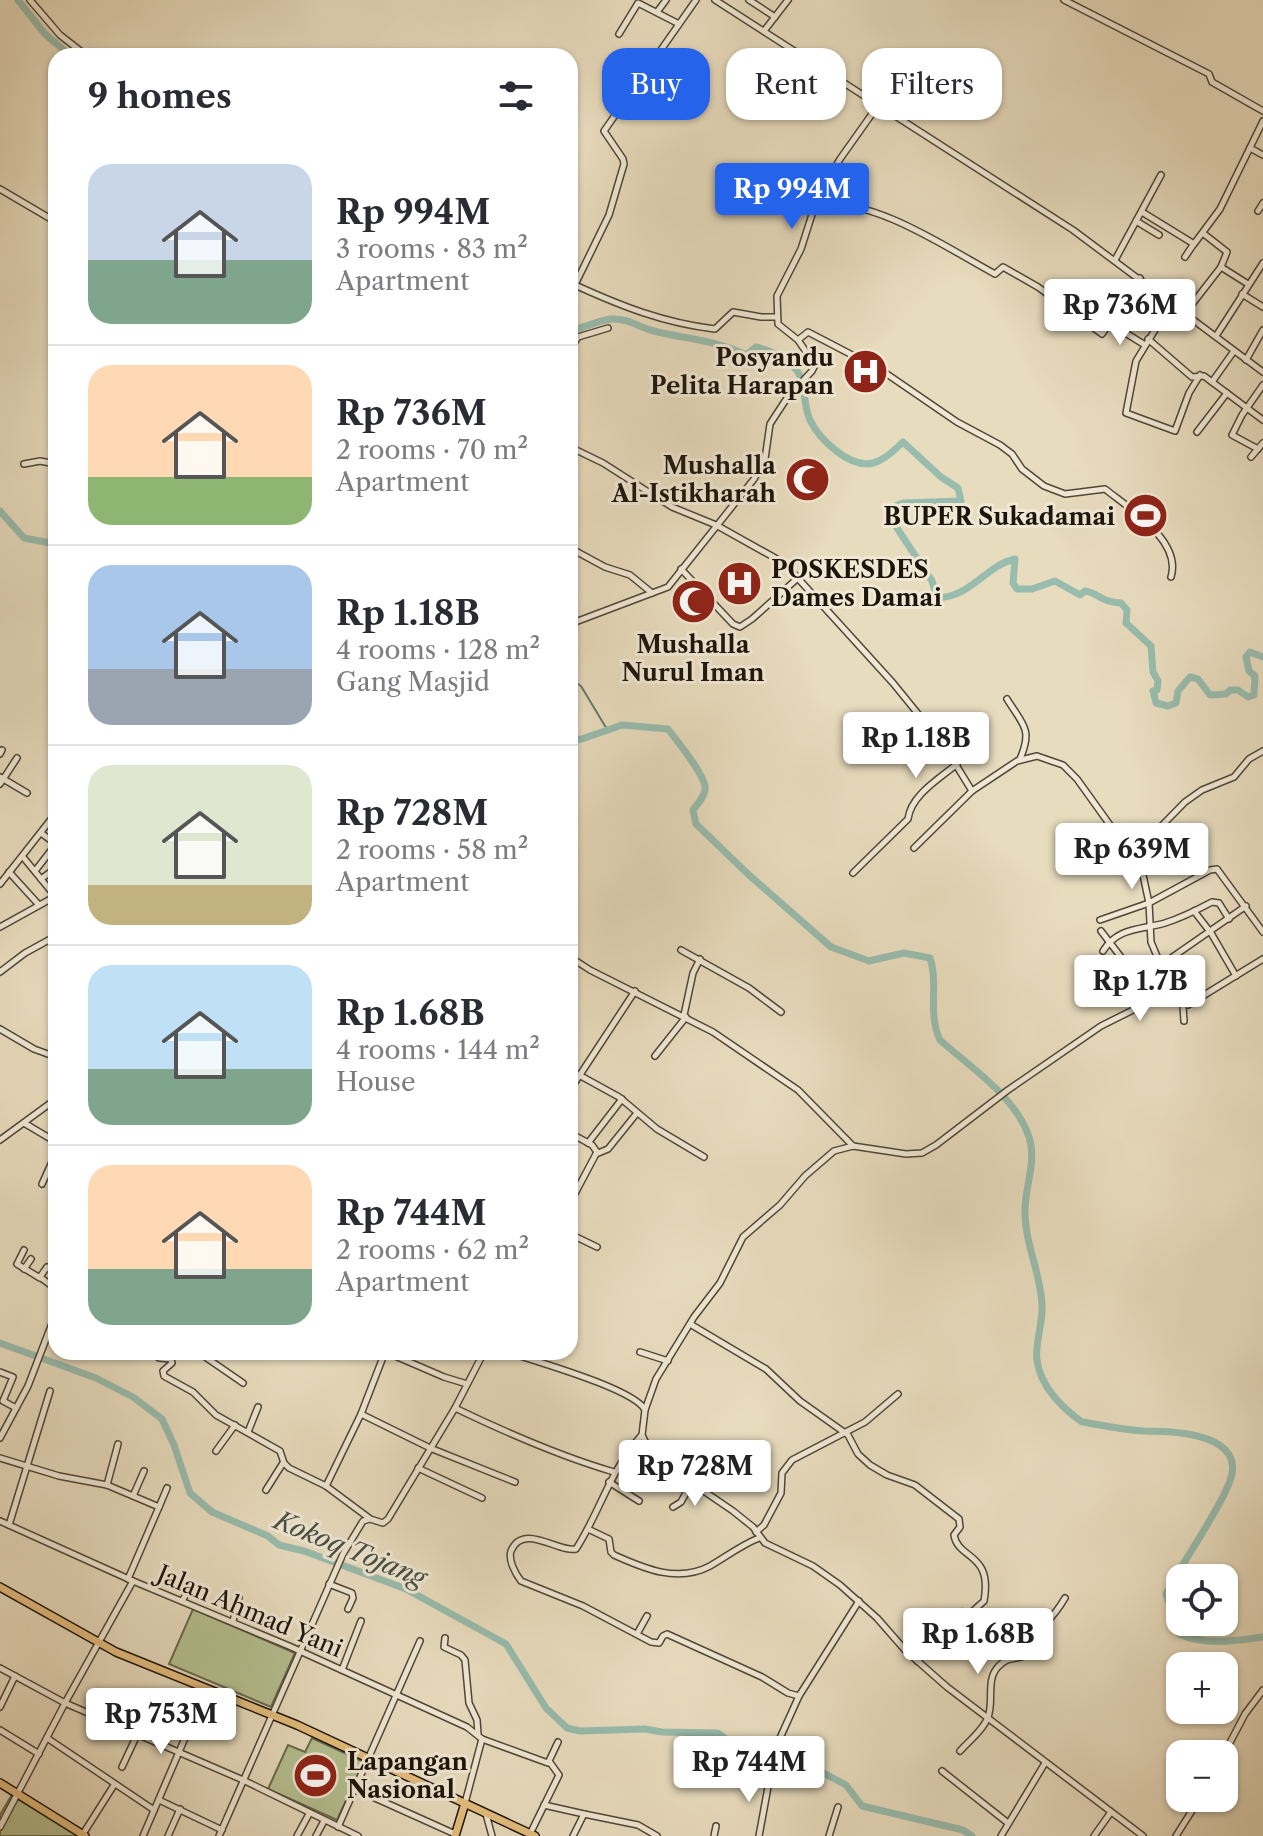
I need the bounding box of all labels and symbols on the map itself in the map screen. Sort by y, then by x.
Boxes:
pin: Rp 994M [718,163,866,231]
pin: Rp 736M [1046,279,1194,347]
place label: Posyandu Pelita Harapan [650,343,835,400]
hospital icon: Posyandu Pelita Harapan [841,347,889,395]
place label: Mushalla Al-Istikharah [610,451,777,508]
mosque icon: Mushalla Al-Istikharah [783,455,831,503]
sports icon: BUPER Sukadamai [1122,492,1170,540]
place label: BUPER Sukadamai [883,502,1115,531]
place label: POSKESDES Dames Damai [771,555,942,612]
hospital icon: POSKESDES Dames Damai [716,559,764,607]
mosque icon: Mushalla Nurul Iman [669,578,717,626]
place label: Mushalla Nurul Iman [622,630,765,687]
pin: Rp 1.18B [833,712,999,780]
pin: Rp 639M [1058,823,1206,891]
pin: Rp 1.7B [1066,955,1214,1023]
pin: Rp 728M [621,1440,769,1508]
water label: Kokoq Tojang [268,1503,433,1595]
street label: Jalan Ahmad Yani [149,1557,347,1663]
pin: Rp 1.68B [895,1608,1061,1676]
pin: Rp 753M [87,1688,235,1756]
pin: Rp 744M [675,1736,823,1804]
place label: Lapangan Nasional [347,1747,469,1804]
sports icon: Lapangan Nasional [292,1751,340,1799]

